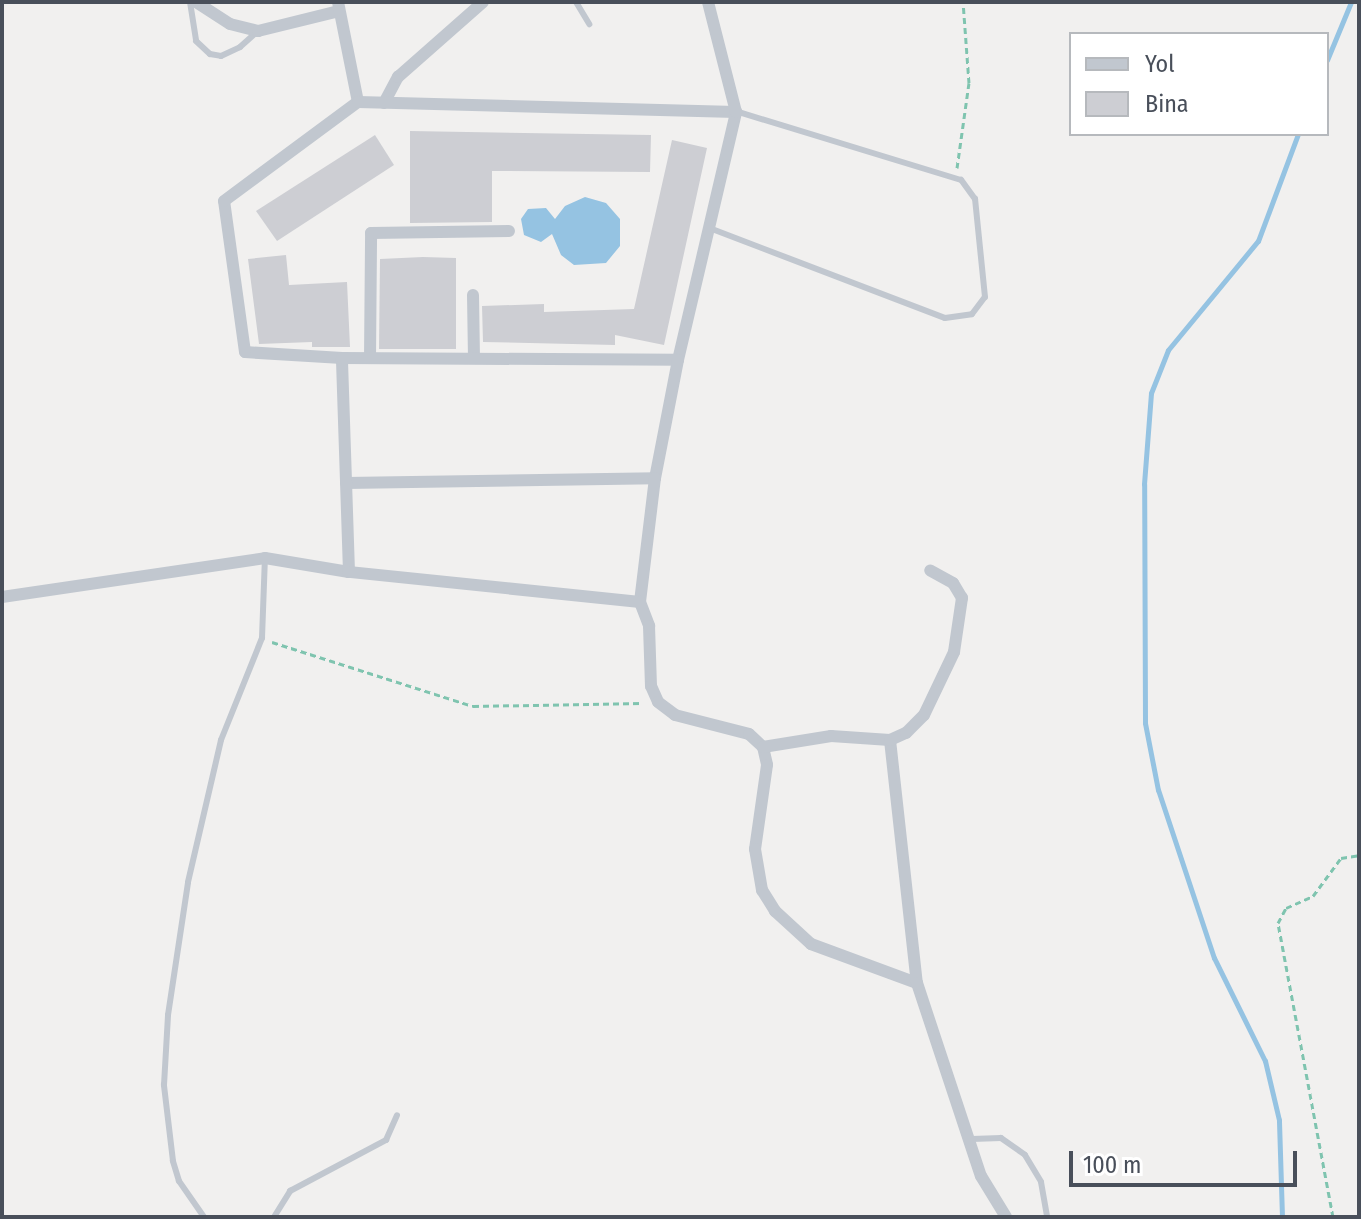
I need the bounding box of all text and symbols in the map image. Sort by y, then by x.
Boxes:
legend [1069,32,1329,136]
text: Yol [1145,50,1175,78]
text: Bina [1145,90,1189,118]
scale bar [1073,1135,1301,1185]
text: 100 m [1083,1151,1141,1179]

